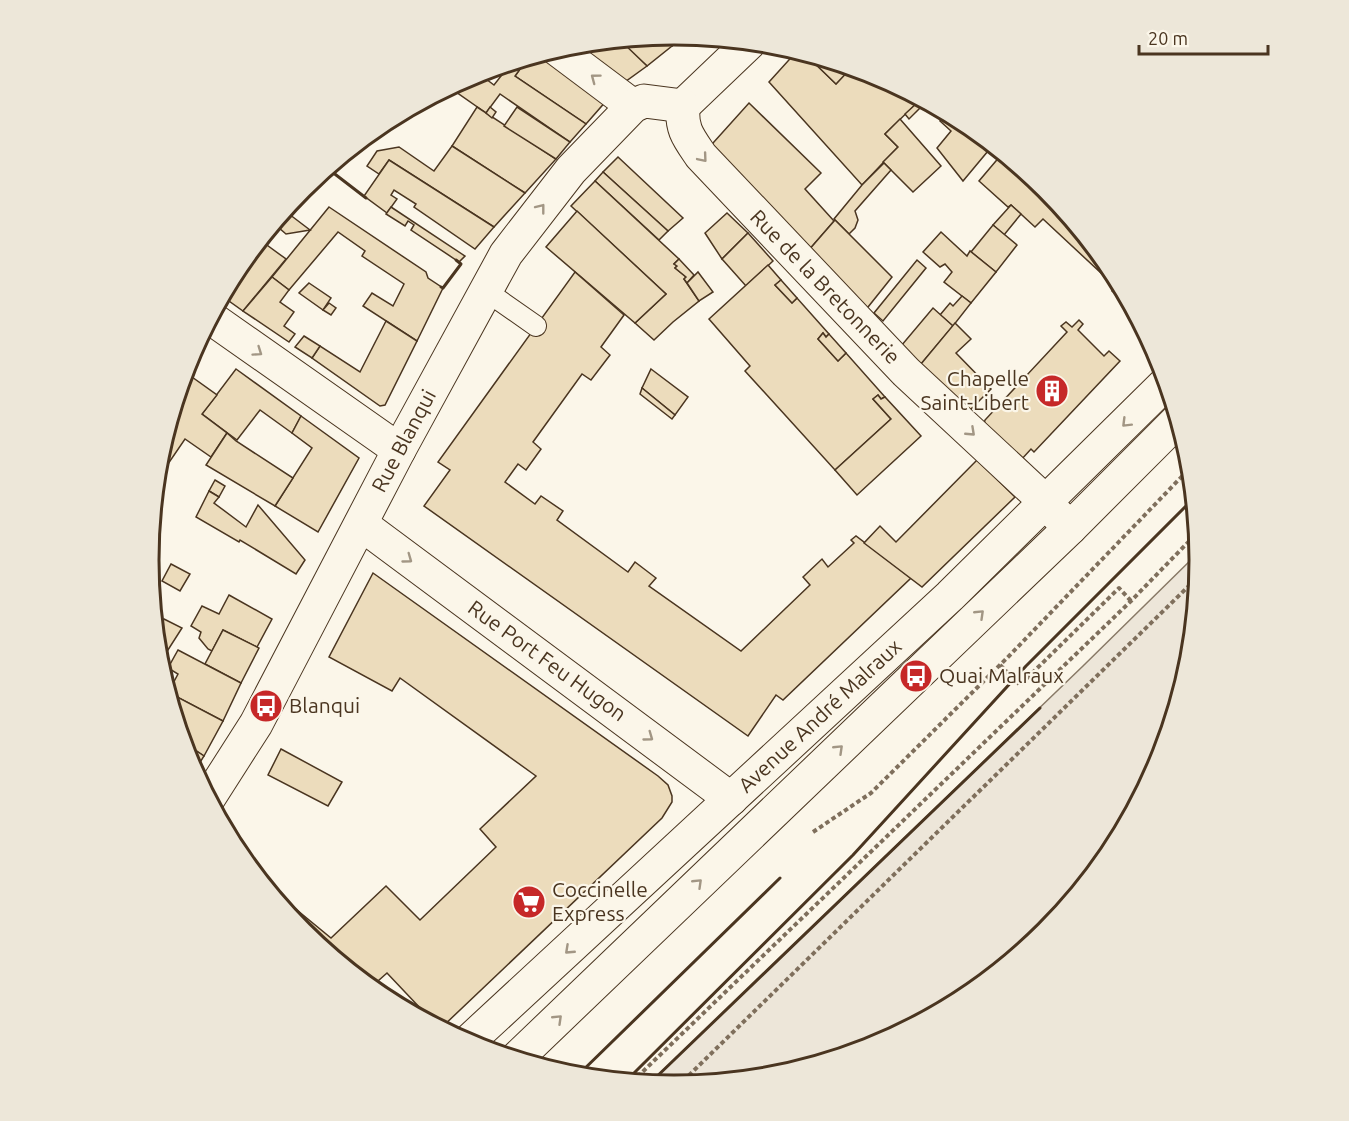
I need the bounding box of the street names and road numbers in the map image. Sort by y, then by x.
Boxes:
street label: Rue de la Bretonnerie [746,204,906,368]
street label: Rue Blanqui [366,385,440,496]
street label: Rue Port Feu Hugon [464,595,631,726]
street label: Avenue André Malraux [733,633,906,797]

